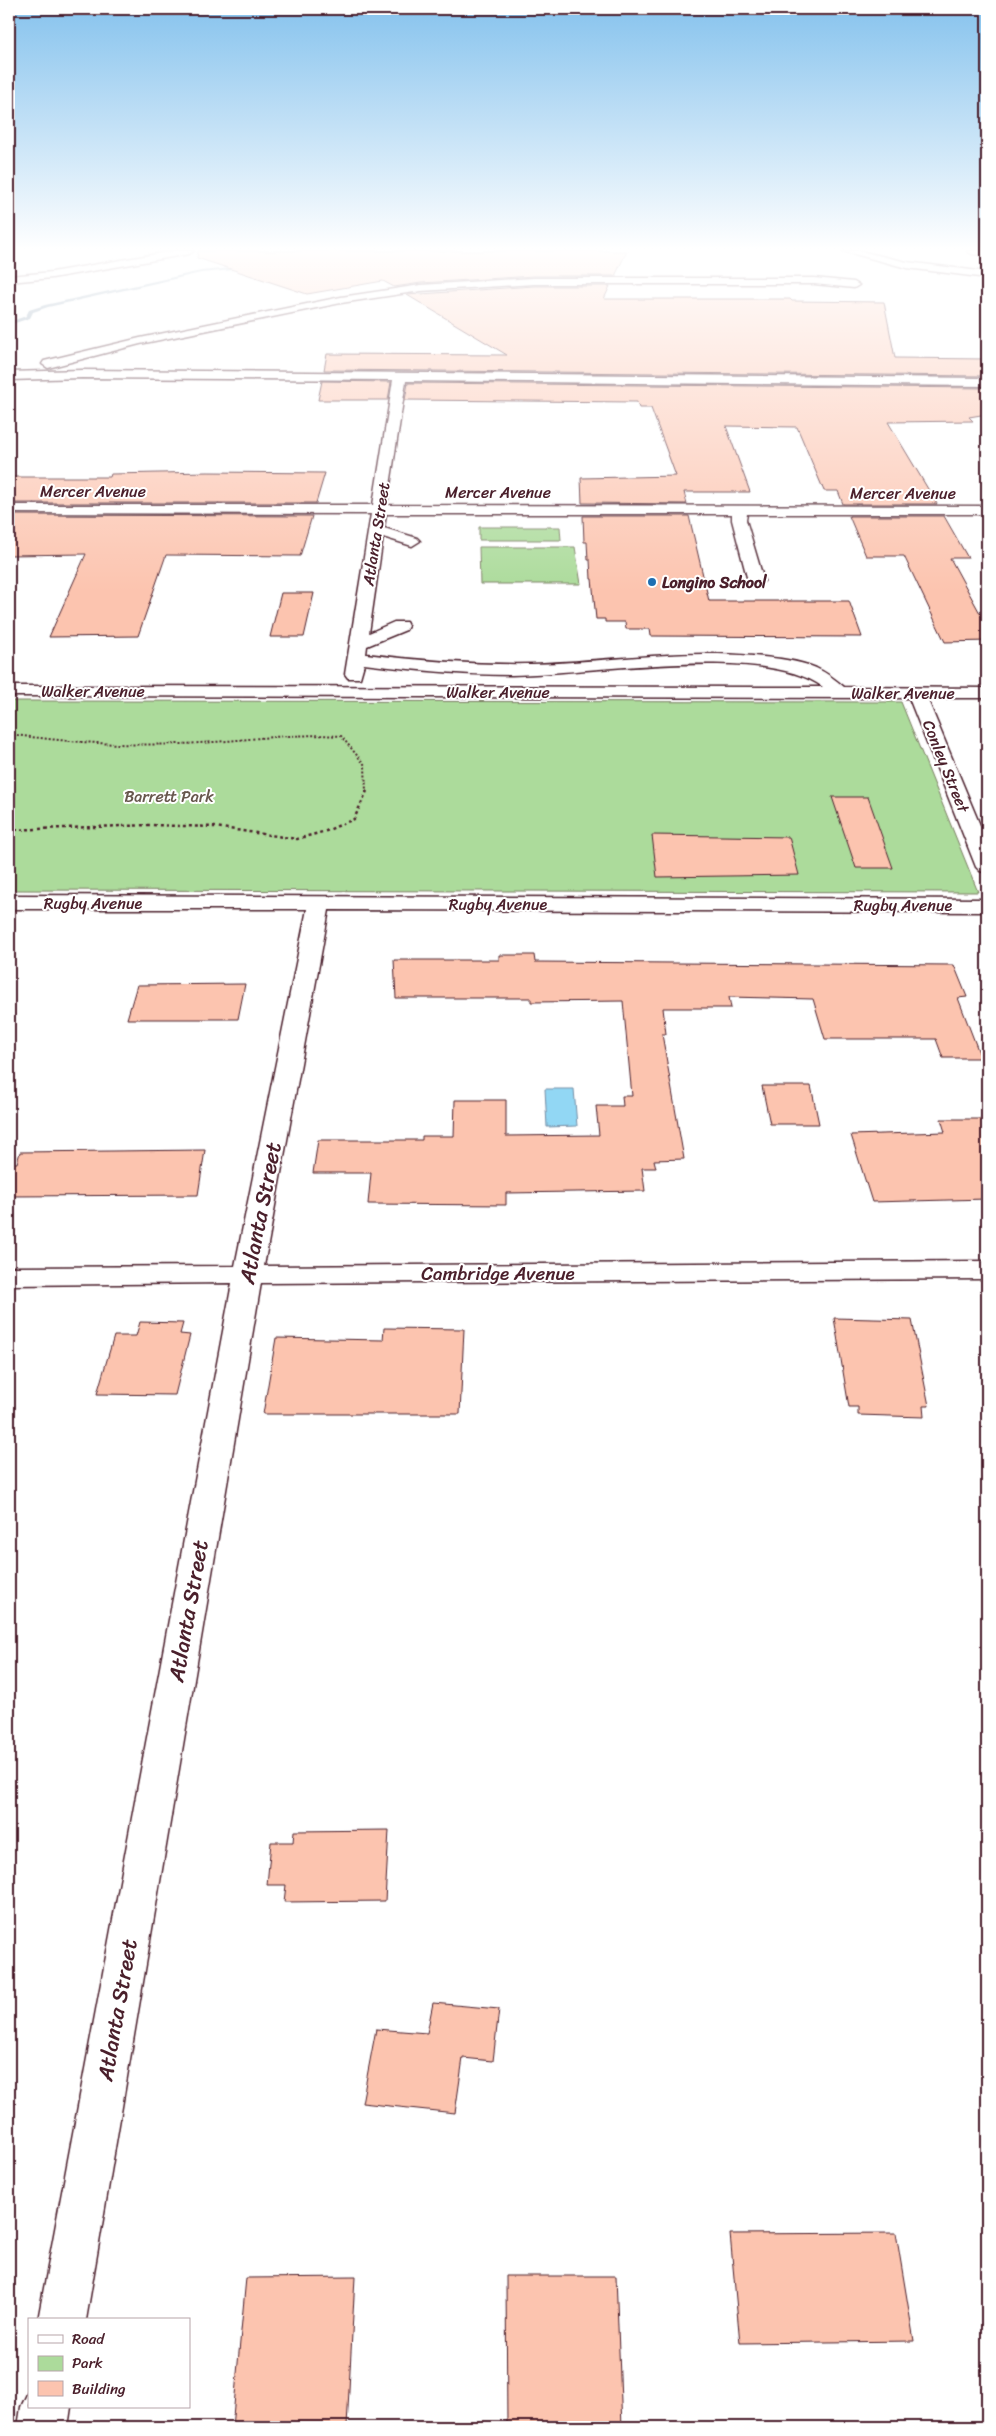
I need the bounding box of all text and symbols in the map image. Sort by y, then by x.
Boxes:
street label: Mercer Avenue [40,477,146,506]
street label: Mercer Avenue [445,478,551,507]
street label: Mercer Avenue [850,479,956,508]
street label: Atlanta Street [353,480,398,589]
place label: Longino School [662,568,768,597]
marker: Longino School [646,576,658,588]
street label: Walker Avenue [41,677,145,706]
street label: Walker Avenue [446,678,550,707]
street label: Walker Avenue [851,679,955,708]
street label: Conley Street [914,715,978,817]
park label: Barrett Park [124,782,214,811]
street label: Rugby Avenue [44,889,142,918]
street label: Rugby Avenue [449,890,547,919]
street label: Rugby Avenue [854,891,952,920]
street label: Atlanta Street [227,1138,293,1288]
street label: Cambridge Avenue [421,1257,575,1290]
street label: Atlanta Street [156,1537,220,1686]
street label: Atlanta Street [85,1936,149,2085]
legend [28,2318,190,2408]
text: Road [72,2326,105,2352]
text: Park [72,2350,103,2376]
text: Building [72,2376,126,2402]

